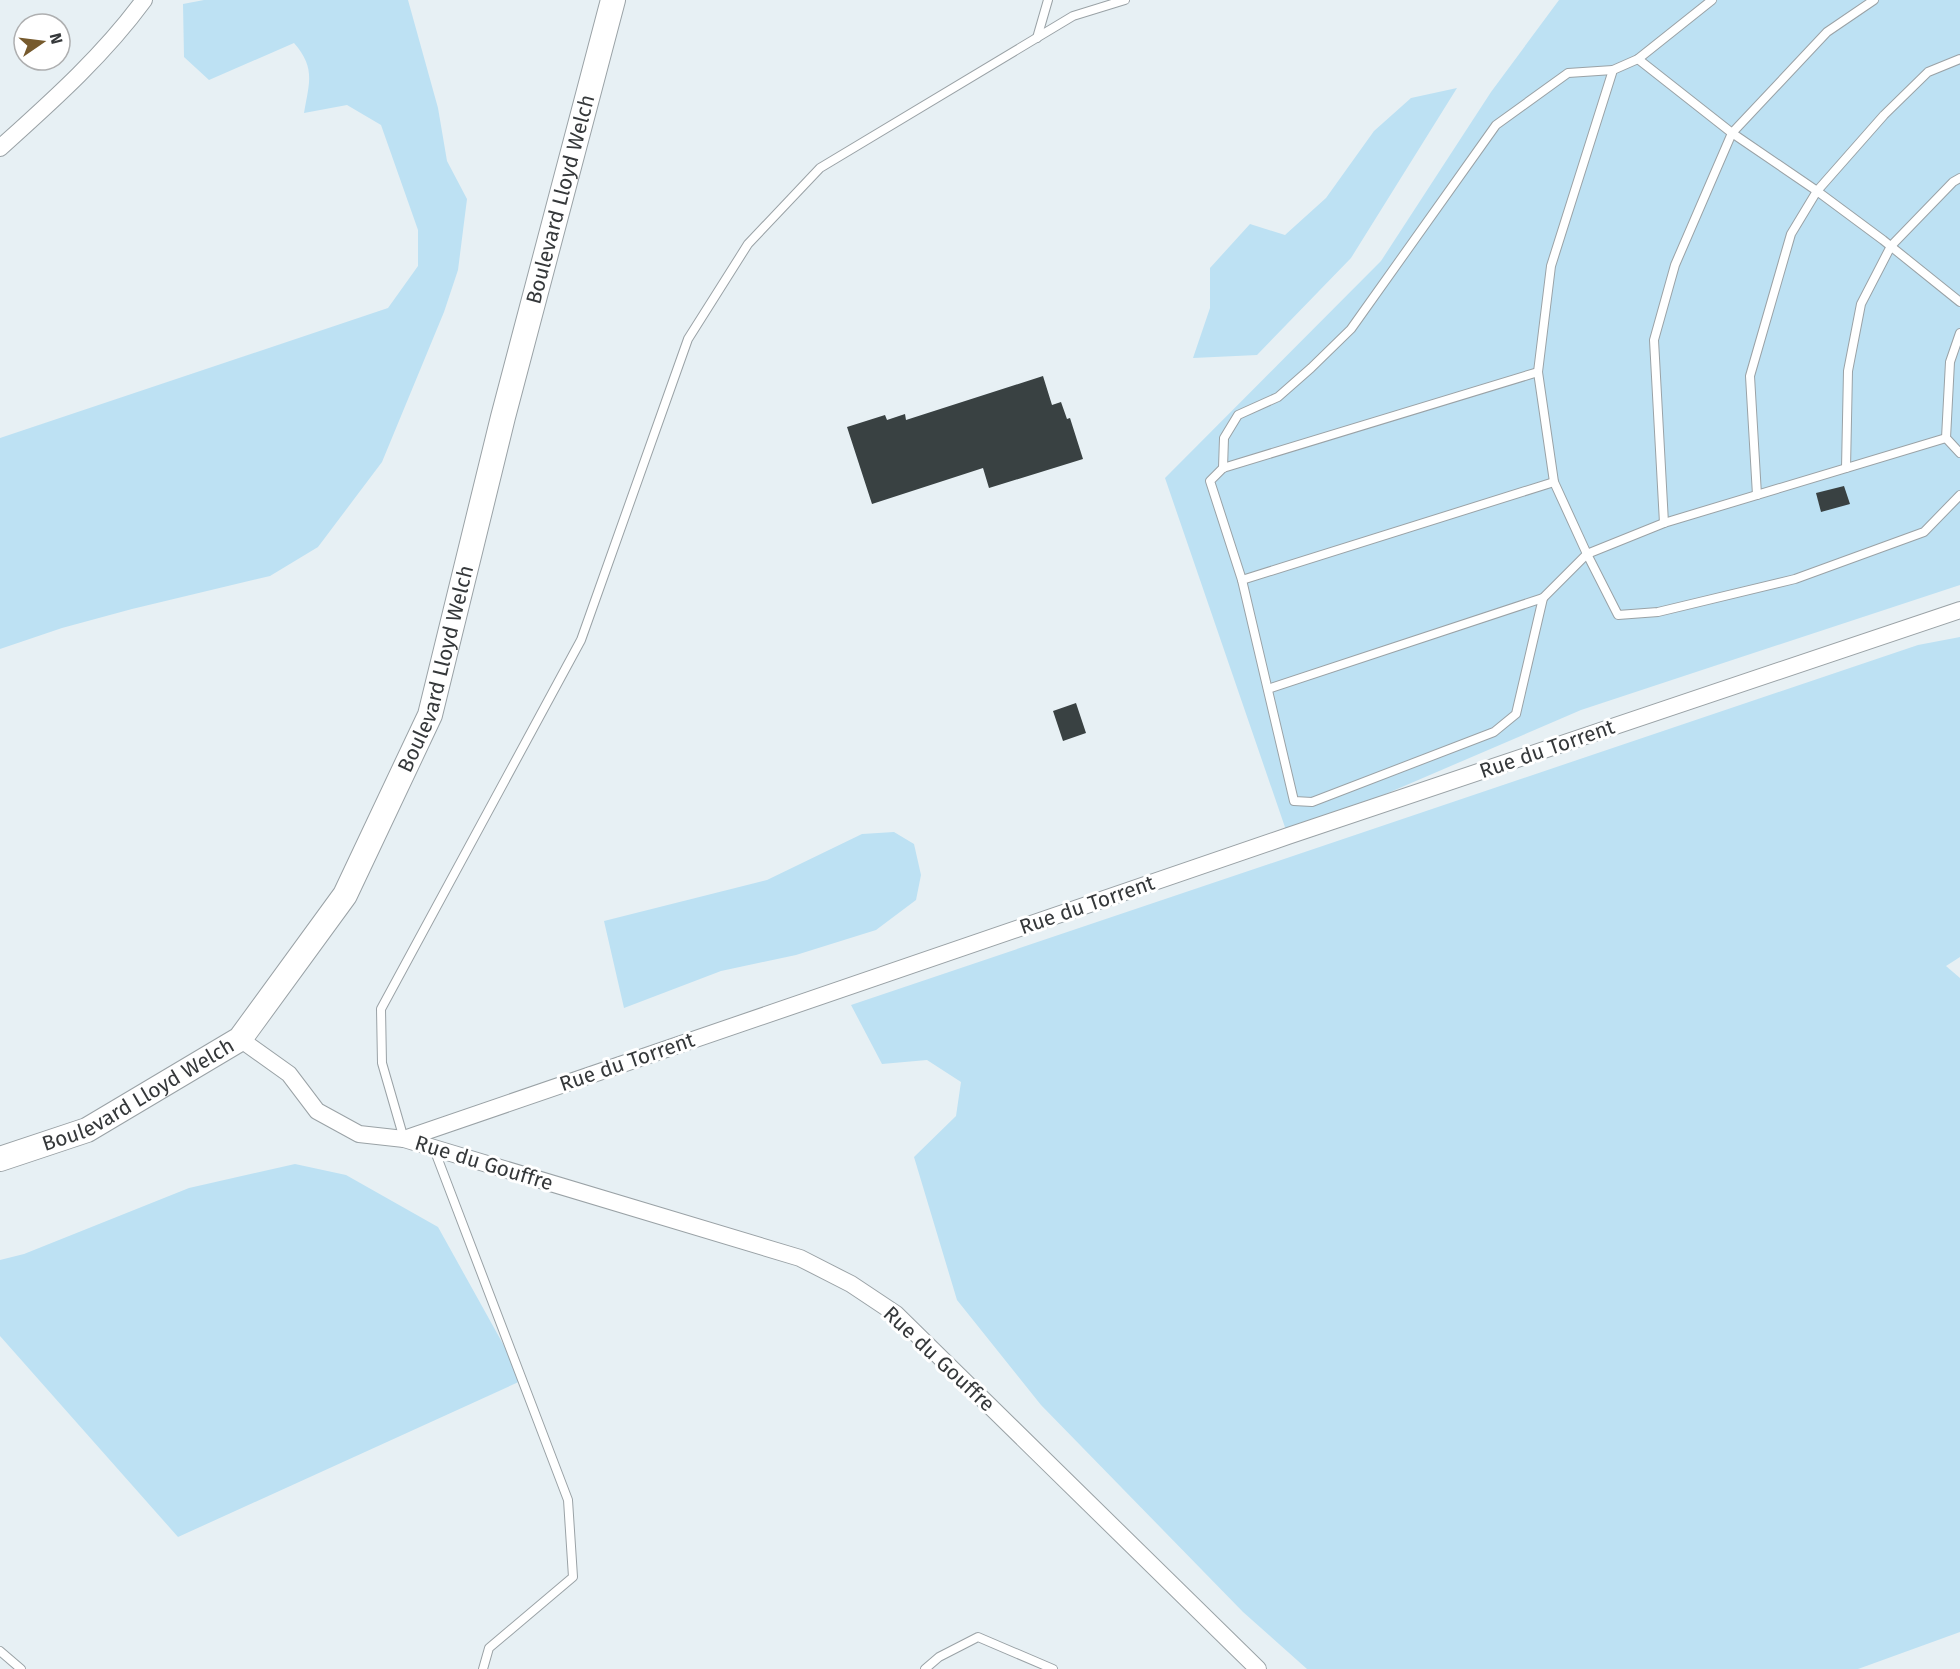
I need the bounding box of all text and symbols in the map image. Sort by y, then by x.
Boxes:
north arrow [12,12,72,72]
text: N [46,31,67,46]
street label: Boulevard Lloyd Welch [520,92,601,307]
street label: Boulevard Lloyd Welch [392,562,479,776]
street label: Rue du Torrent [1476,714,1618,784]
street label: Rue du Torrent [1016,870,1158,940]
street label: Rue du Torrent [556,1027,698,1097]
street label: Boulevard Lloyd Welch [39,1032,239,1157]
street label: Rue du Gouffre [412,1130,556,1196]
street label: Rue du Gouffre [878,1301,1000,1417]

